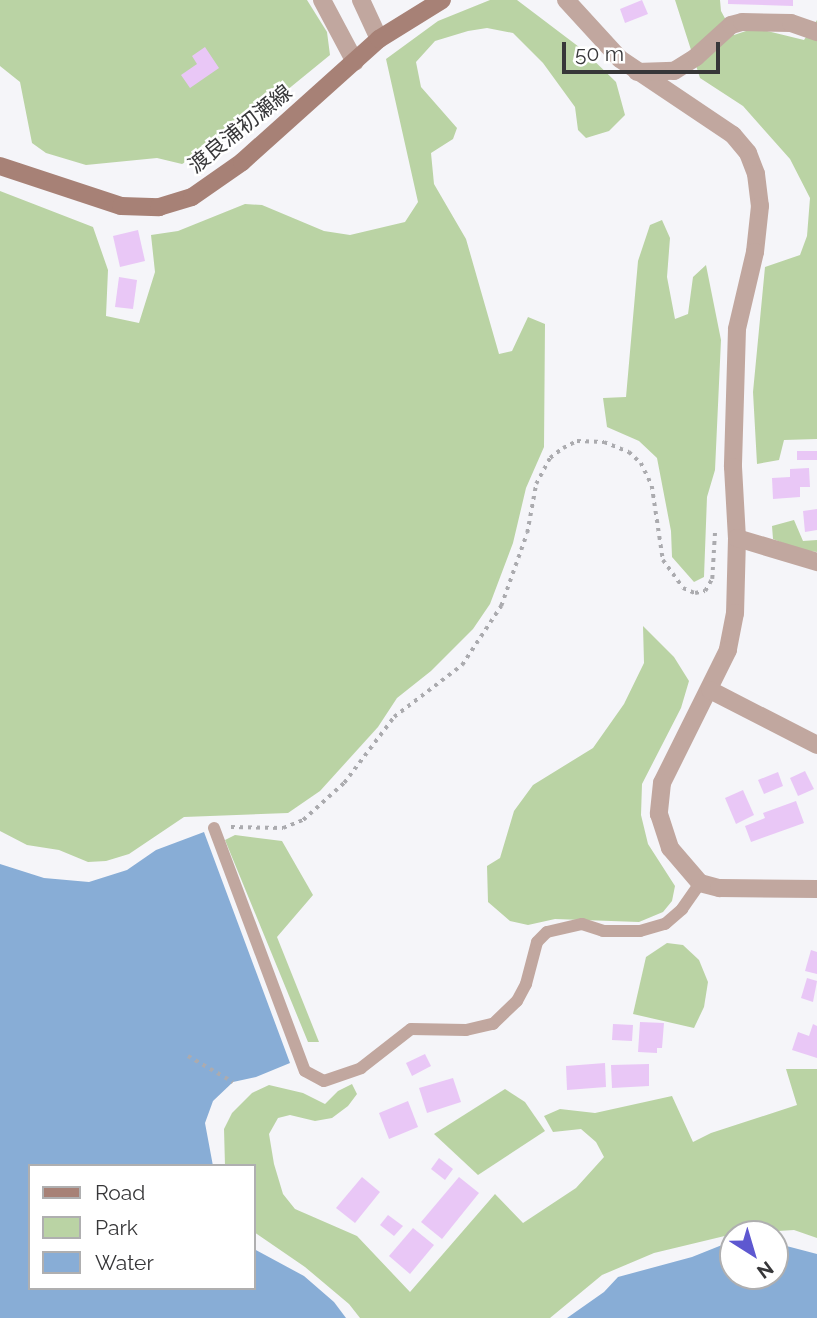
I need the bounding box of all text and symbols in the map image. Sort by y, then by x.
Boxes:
scale bar [565,28,722,72]
text: 50 m [575,41,624,66]
street label: 渡良浦初瀬線 [183,80,297,178]
legend [28,1164,256,1290]
text: Road [95,1180,145,1205]
text: Park [95,1215,138,1240]
north arrow [719,1220,789,1290]
text: Water [95,1250,154,1275]
text: N [753,1257,778,1283]

